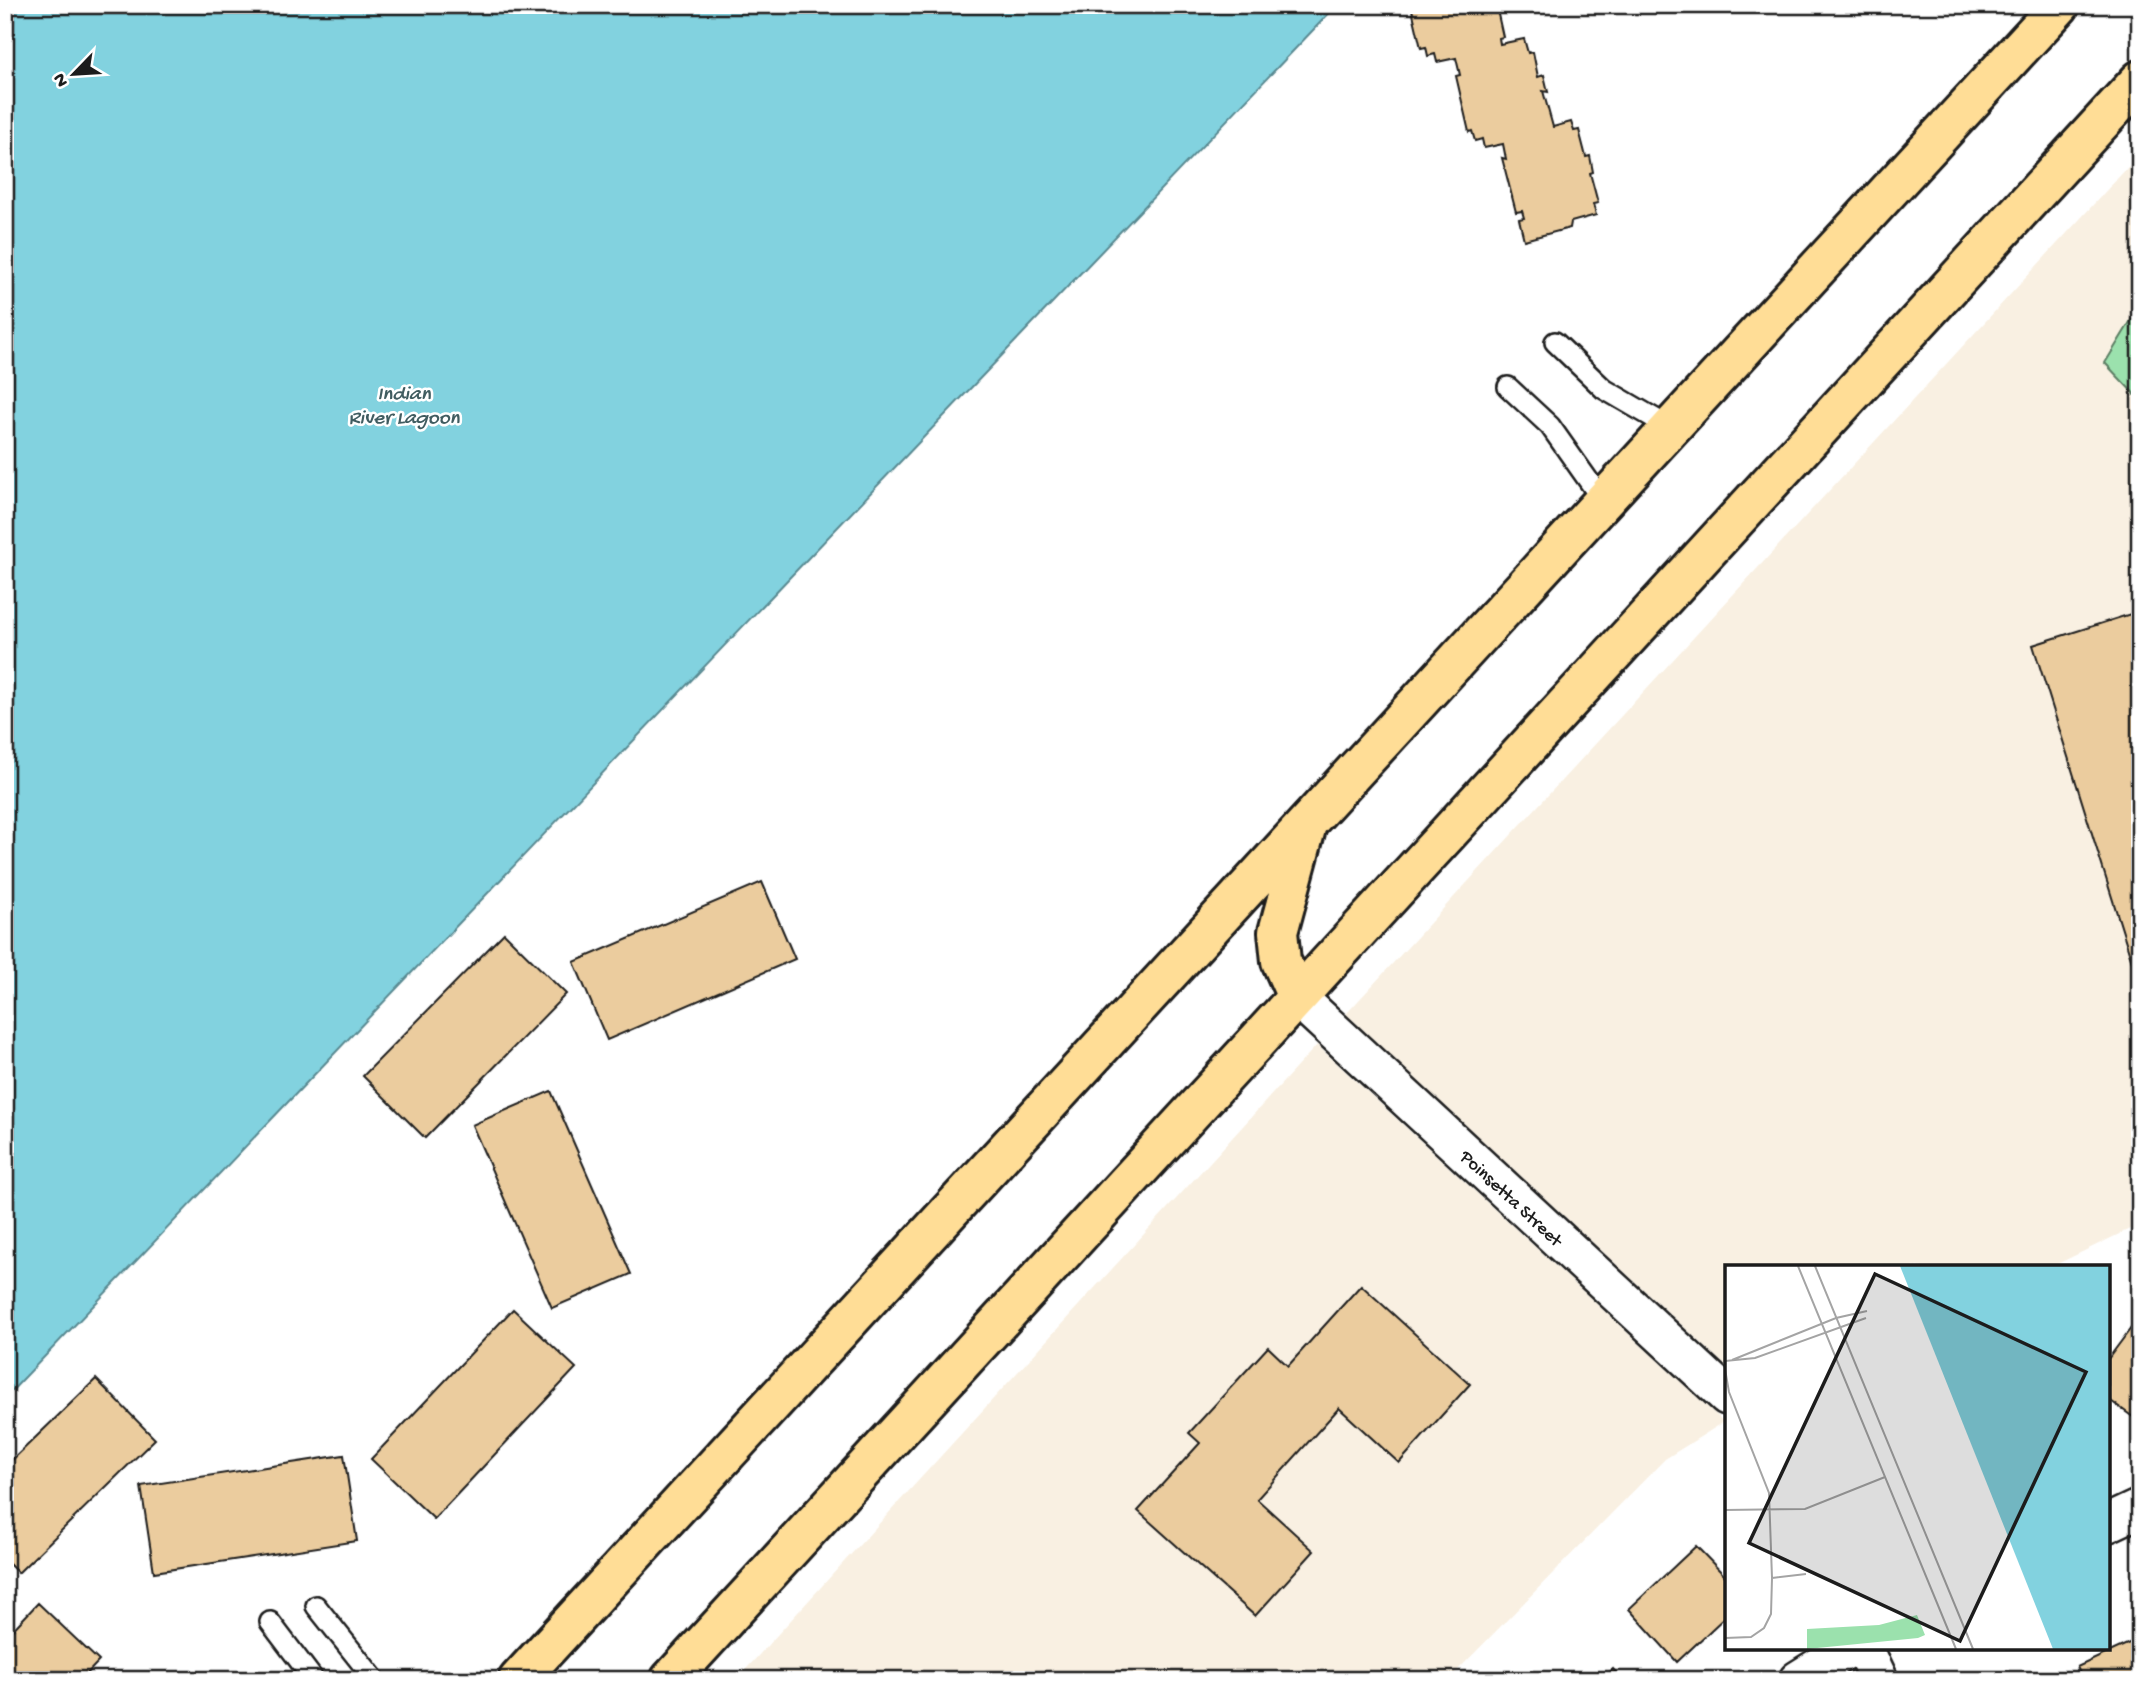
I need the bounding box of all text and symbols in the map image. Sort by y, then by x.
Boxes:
north arrow [38,38,108,108]
text: N [49,69,75,90]
water label: Indian River Lagoon [348,383,461,432]
street label: Poinsetta Street [1453,1146,1568,1254]
inset map [1725,1265,2110,1650]

